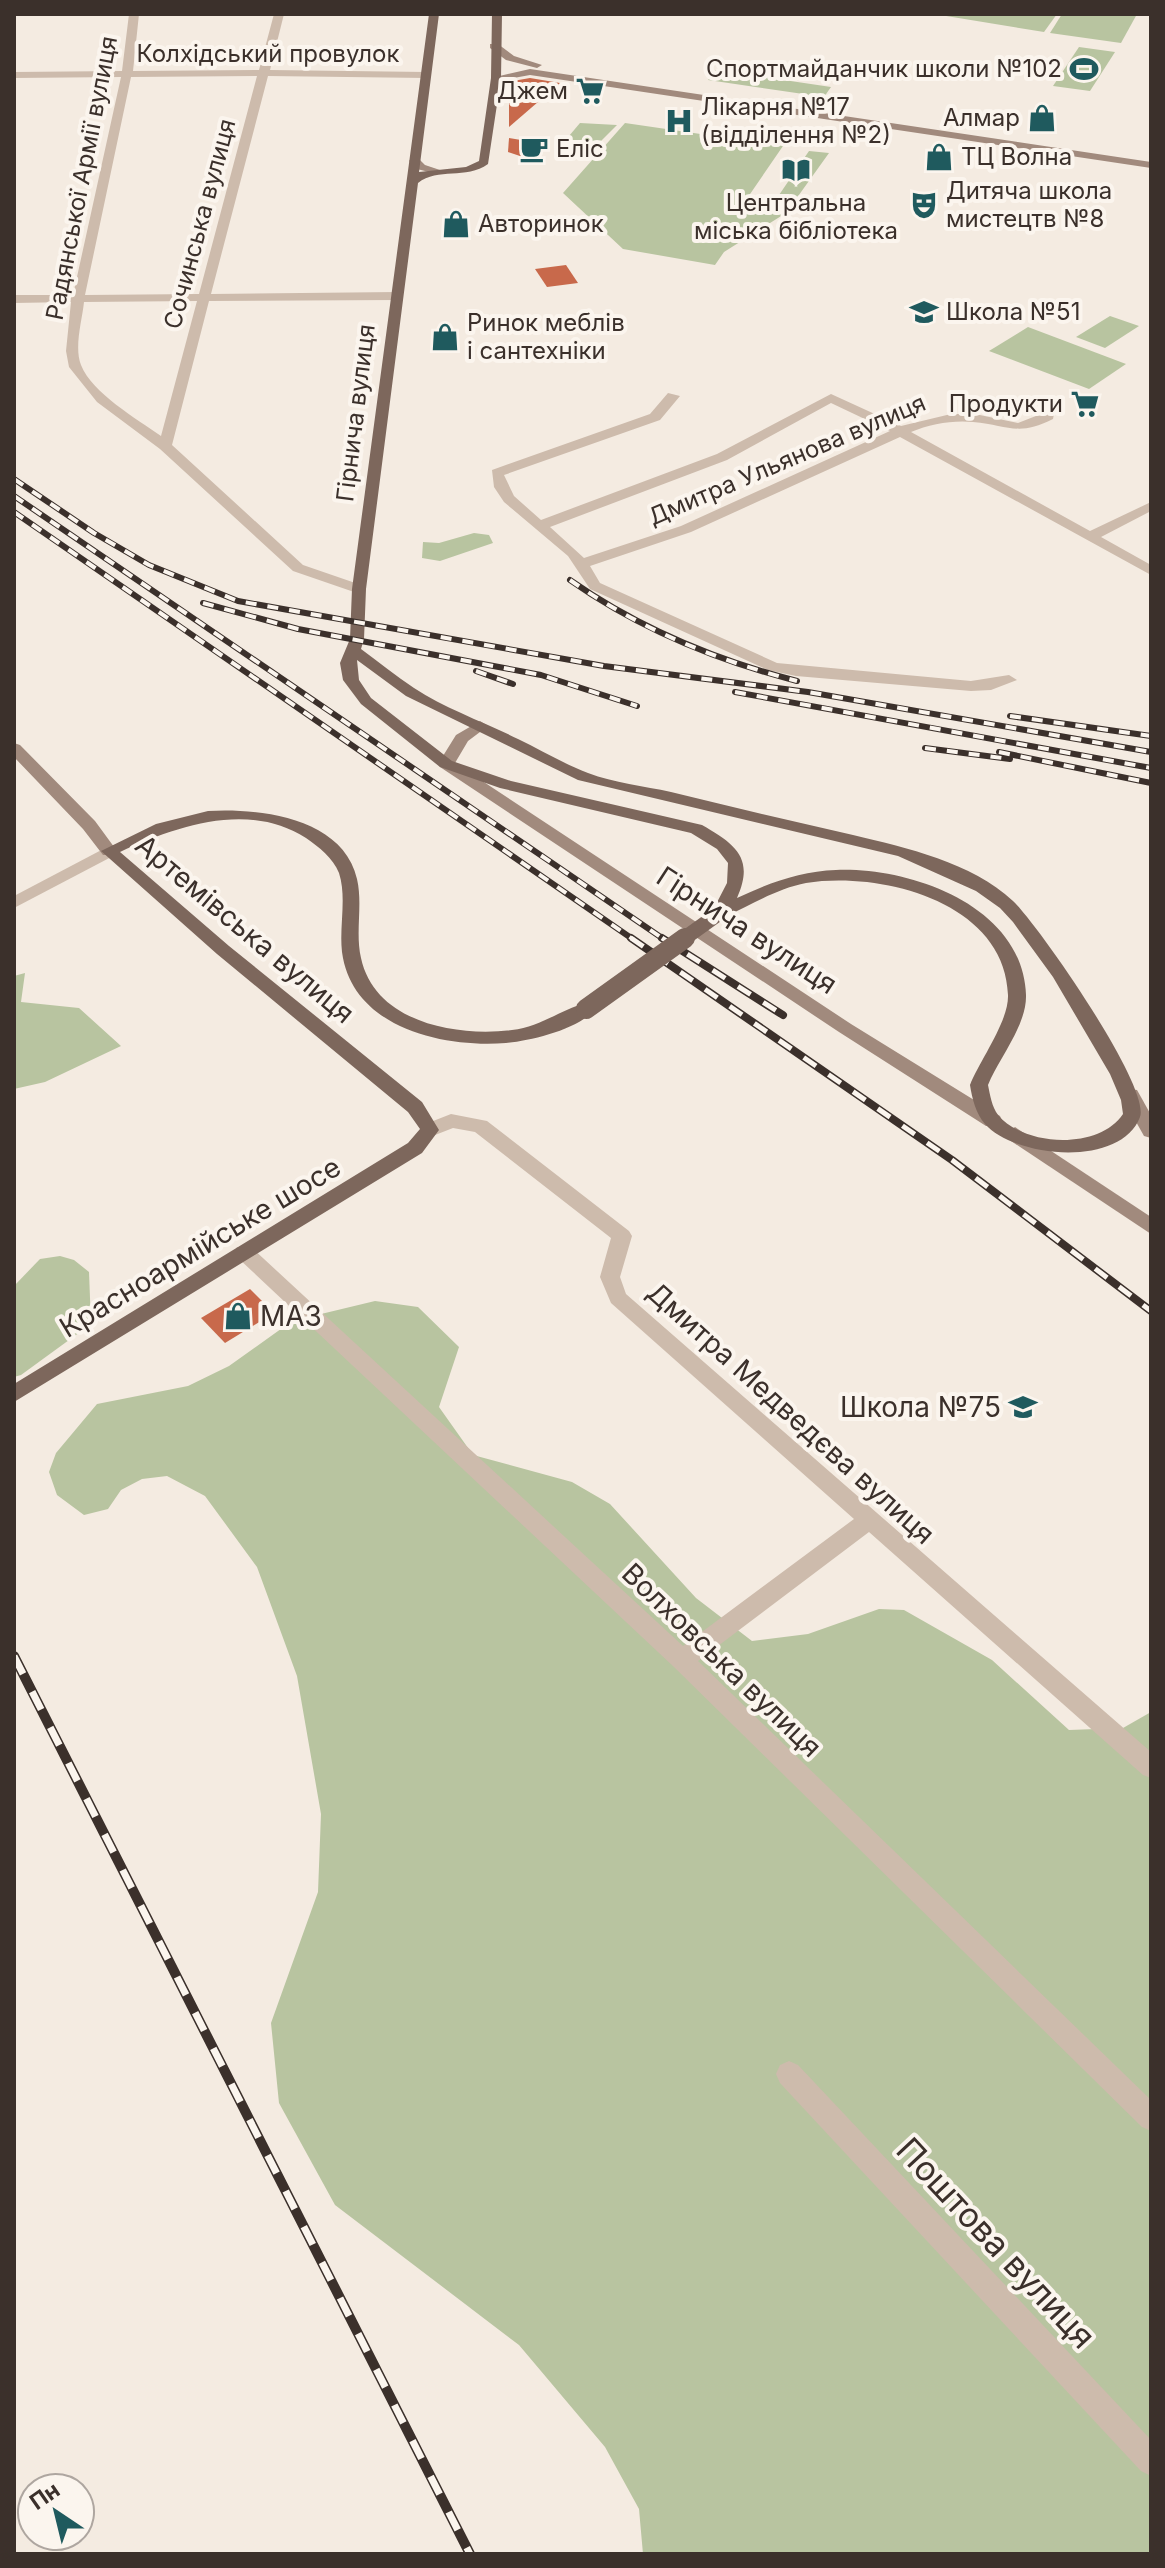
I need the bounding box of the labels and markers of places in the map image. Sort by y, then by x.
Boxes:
place label: Спортмайданчик школи №102 [706,54,1062,83]
sports icon: Спортмайданчик школи №102 [1069,54,1099,84]
place label: Джем [497,76,568,105]
supermarket icon: Джем [575,76,605,106]
place label: Лікарня №17 (відділення №2) [701,92,891,149]
place label: Алмар [943,103,1020,132]
shop icon: Алмар [1027,103,1057,133]
hospital icon: Лікарня №17 (відділення №2) [664,106,694,136]
cafe icon: Еліс [519,134,549,164]
place label: Еліс [556,134,604,163]
shop icon: ТЦ Волна [924,142,954,172]
place label: ТЦ Волна [961,142,1072,171]
library icon: Центральна міська бібліотека [781,155,811,185]
place label: Дитяча школа мистецтв №8 [946,176,1112,233]
place label: Центральна міська бібліотека [694,188,898,245]
theatre icon: Дитяча школа мистецтв №8 [909,190,939,220]
shop icon: Авторинок [441,209,471,239]
place label: Авторинок [478,209,604,238]
school or university icon: Школа №51 [909,297,939,327]
place label: Школа №51 [946,297,1080,326]
place label: Ринок меблів і сантехніки [467,308,625,365]
shop icon: Ринок меблів і сантехніки [430,322,460,352]
place label: Продукти [949,389,1063,418]
supermarket icon: Продукти [1070,389,1100,419]
place label: МАЗ [260,1299,322,1333]
shop icon: МАЗ [223,1301,253,1331]
place label: Школа №75 [840,1390,1001,1424]
school or university icon: Школа №75 [1008,1392,1038,1422]

